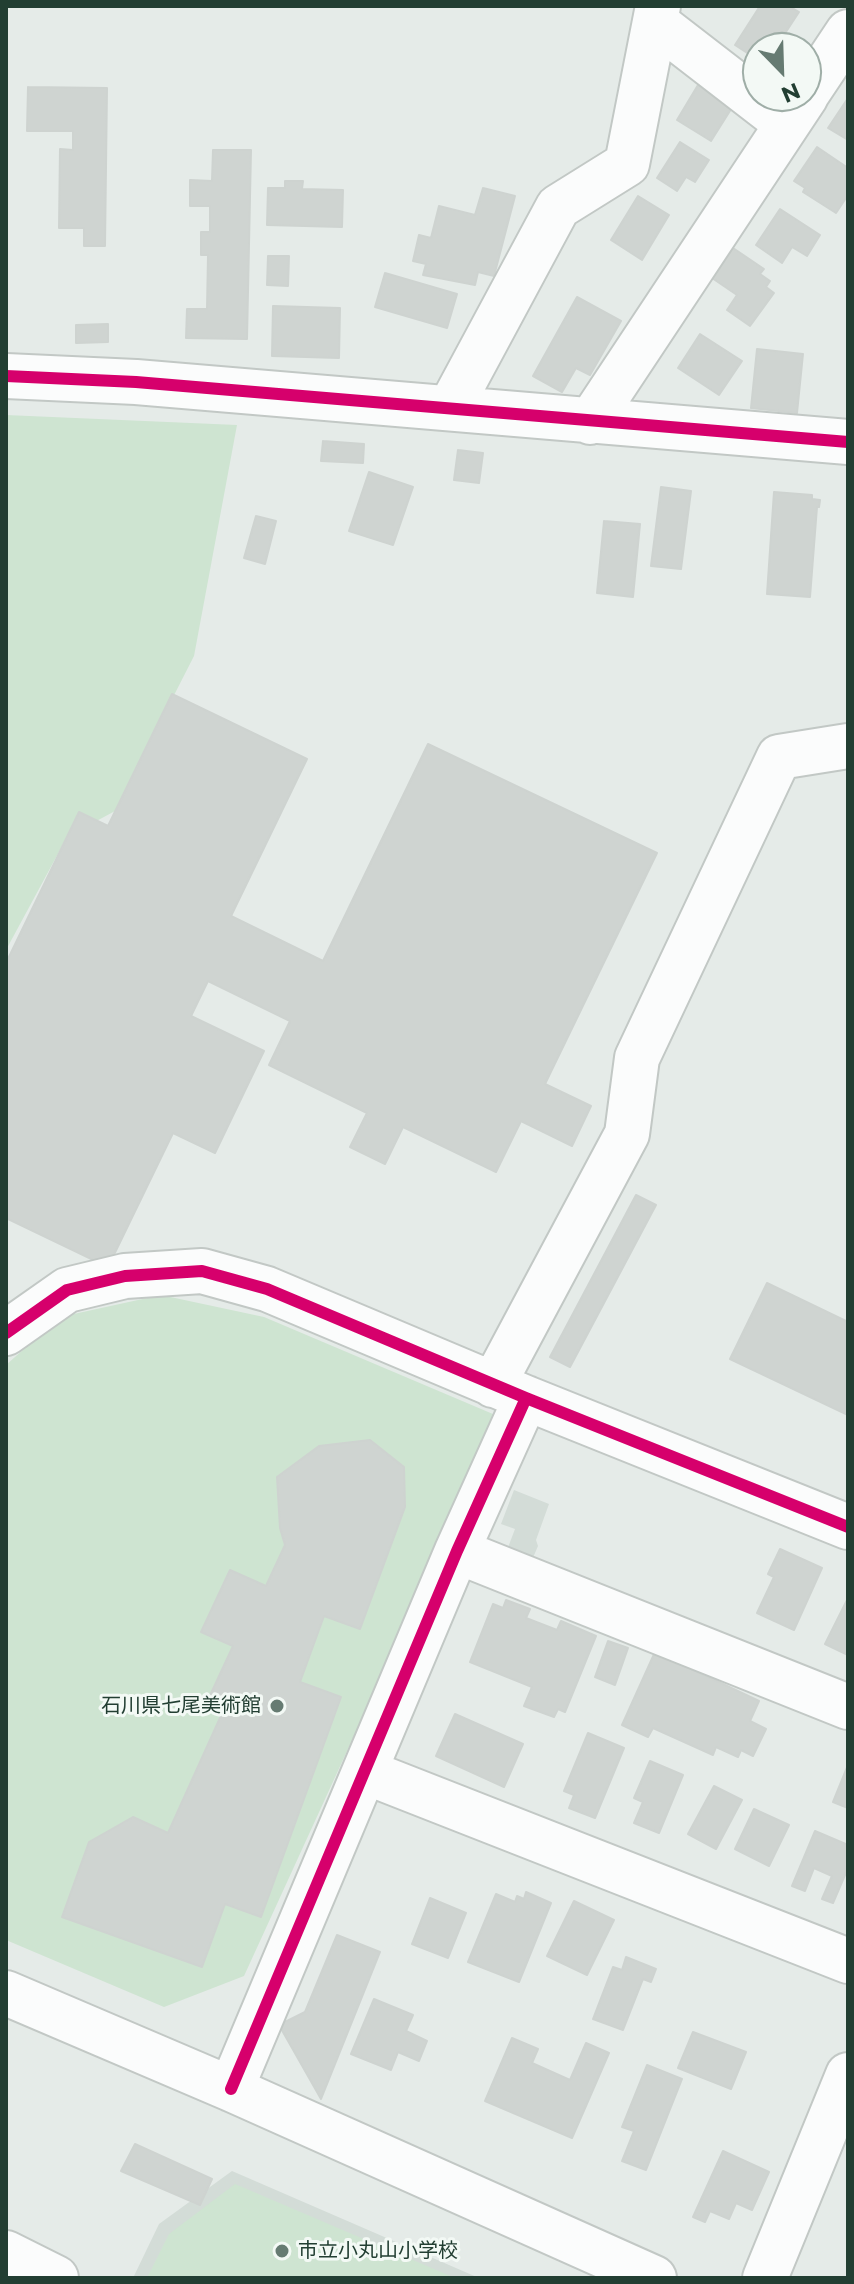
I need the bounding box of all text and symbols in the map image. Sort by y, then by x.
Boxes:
north arrow [742,32,822,112]
text: N [777,77,804,109]
place label: 石川県七尾美術館 [101,1694,261,1718]
marker: 石川県七尾美術館 [268,1697,286,1715]
place label: 市立小丸山小学校 [298,2239,458,2263]
marker: 市立小丸山小学校 [273,2242,291,2260]

